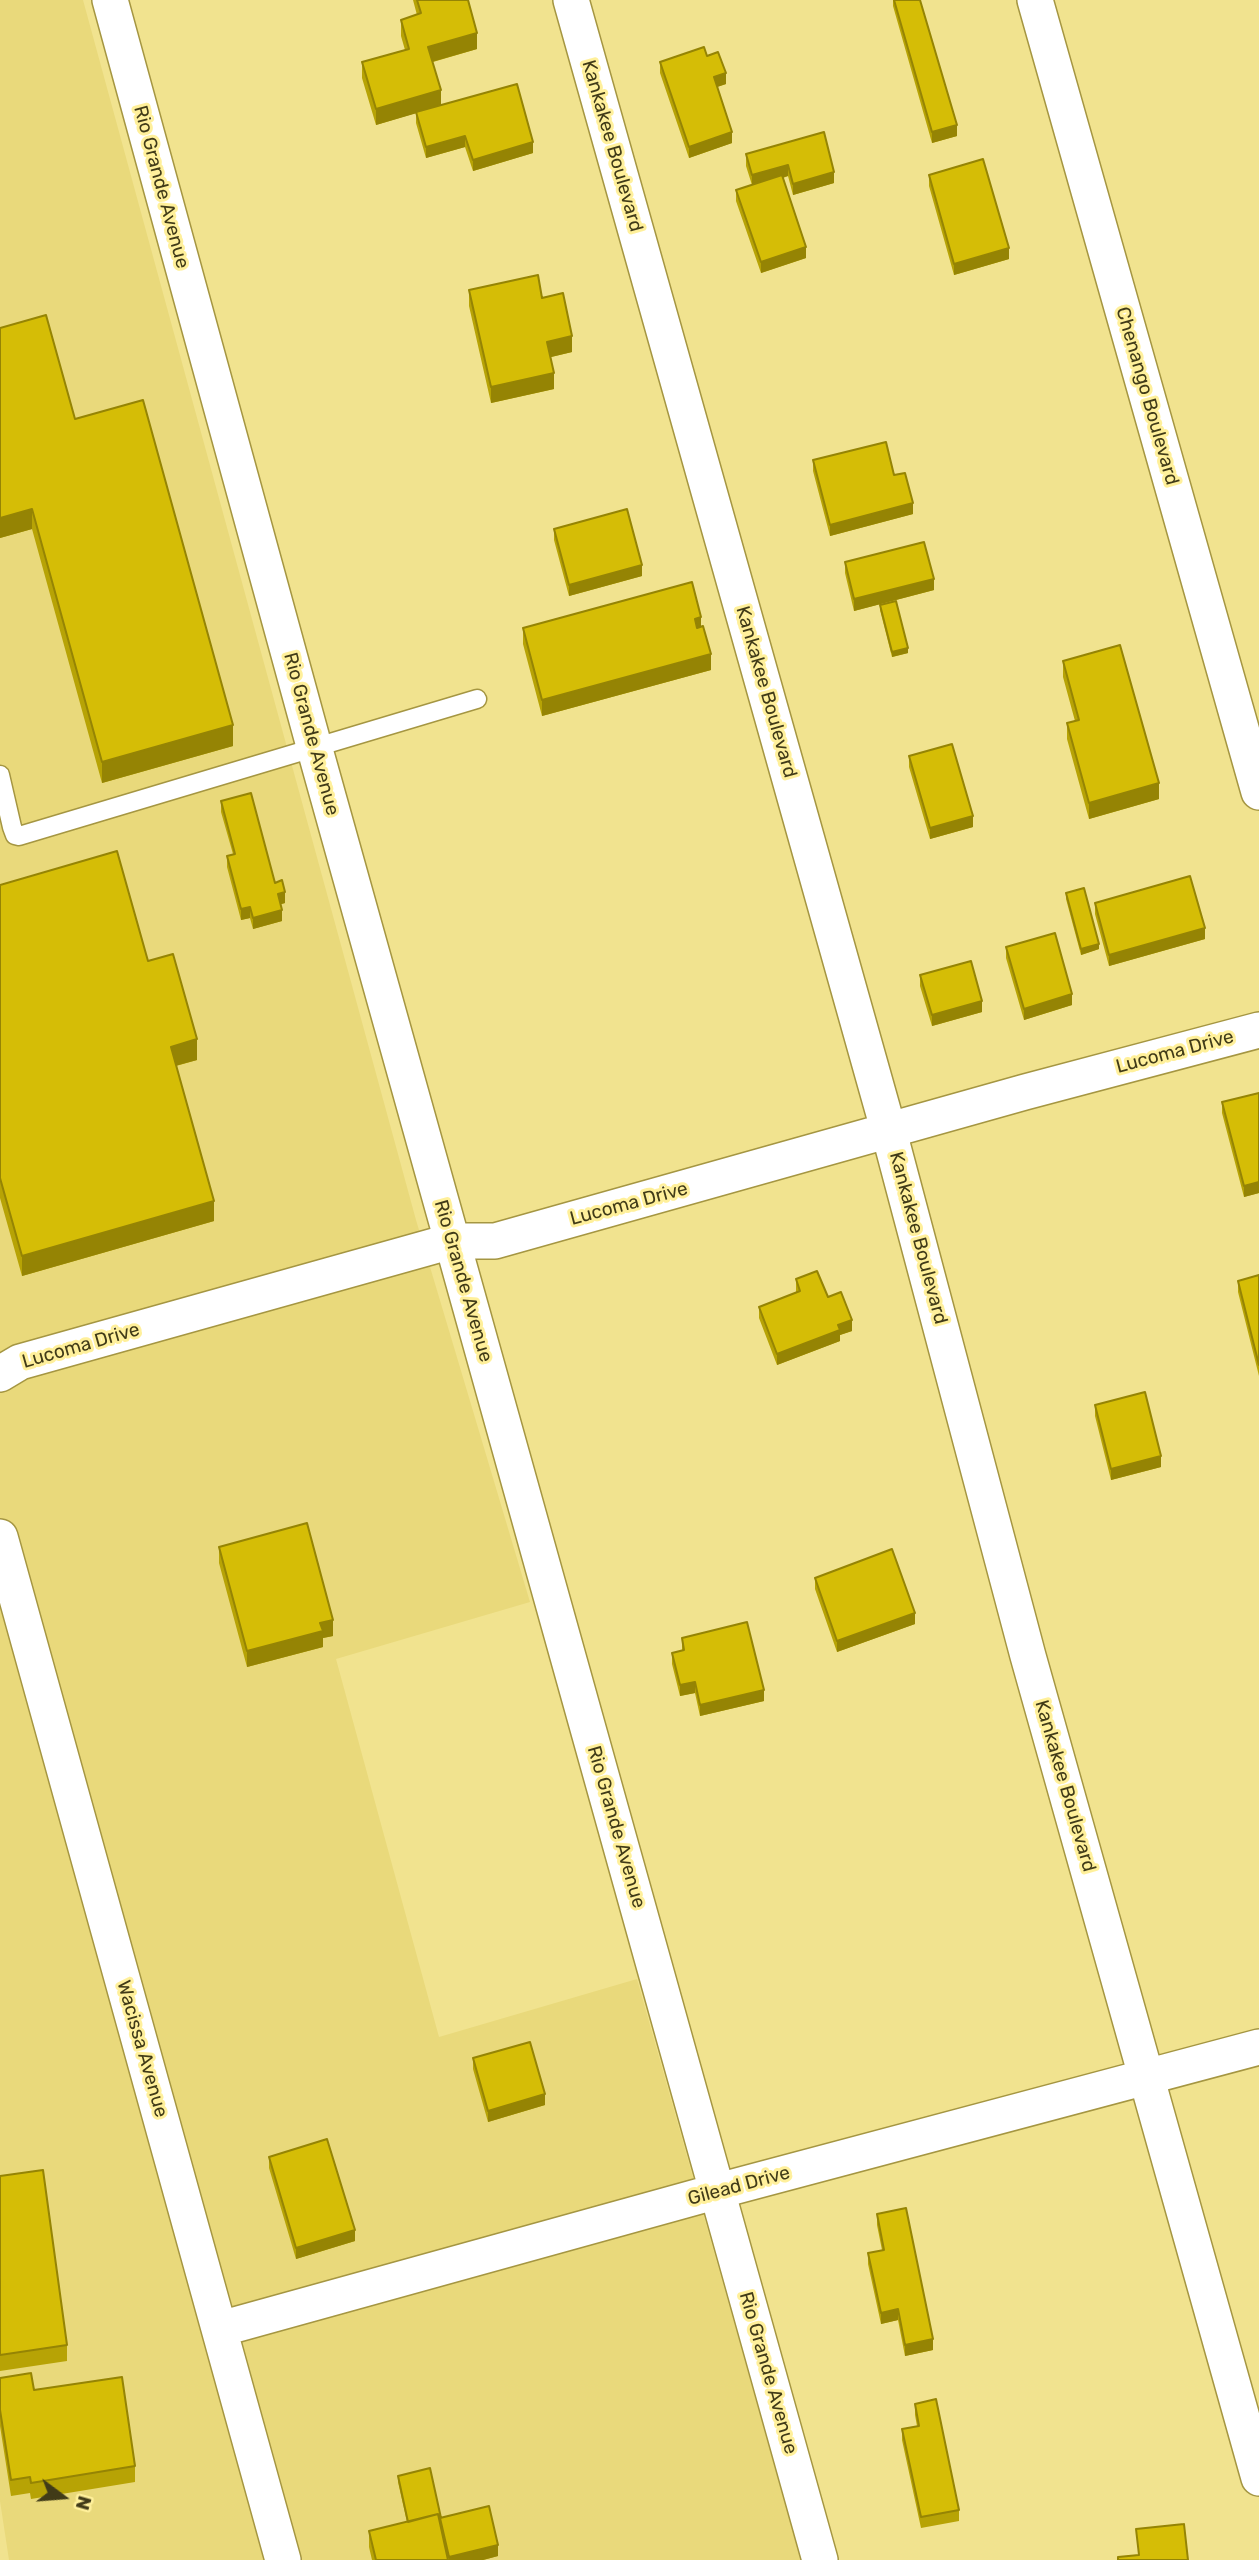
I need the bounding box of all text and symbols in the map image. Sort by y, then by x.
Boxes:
street label: Kankakee Boulevard [577,58,647,234]
street label: Rio Grande Avenue [128,103,194,271]
street label: Chenango Boulevard [1111,304,1183,488]
street label: Kankakee Boulevard [731,604,801,780]
street label: Rio Grande Avenue [278,650,344,818]
street label: Lucoma Drive [1114,1025,1236,1079]
street label: Kankakee Boulevard [884,1149,952,1327]
street label: Lucoma Drive [568,1177,690,1231]
street label: Rio Grande Avenue [429,1197,497,1365]
street label: Lucoma Drive [20,1318,142,1374]
street label: Kankakee Boulevard [1030,1698,1100,1874]
street label: Rio Grande Avenue [582,1743,650,1911]
street label: Wacissa Avenue [112,1978,172,2120]
street label: Gilead Drive [685,2161,793,2211]
street label: Rio Grande Avenue [734,2289,802,2457]
north arrow [28,2462,98,2532]
text: N [71,2493,97,2513]

